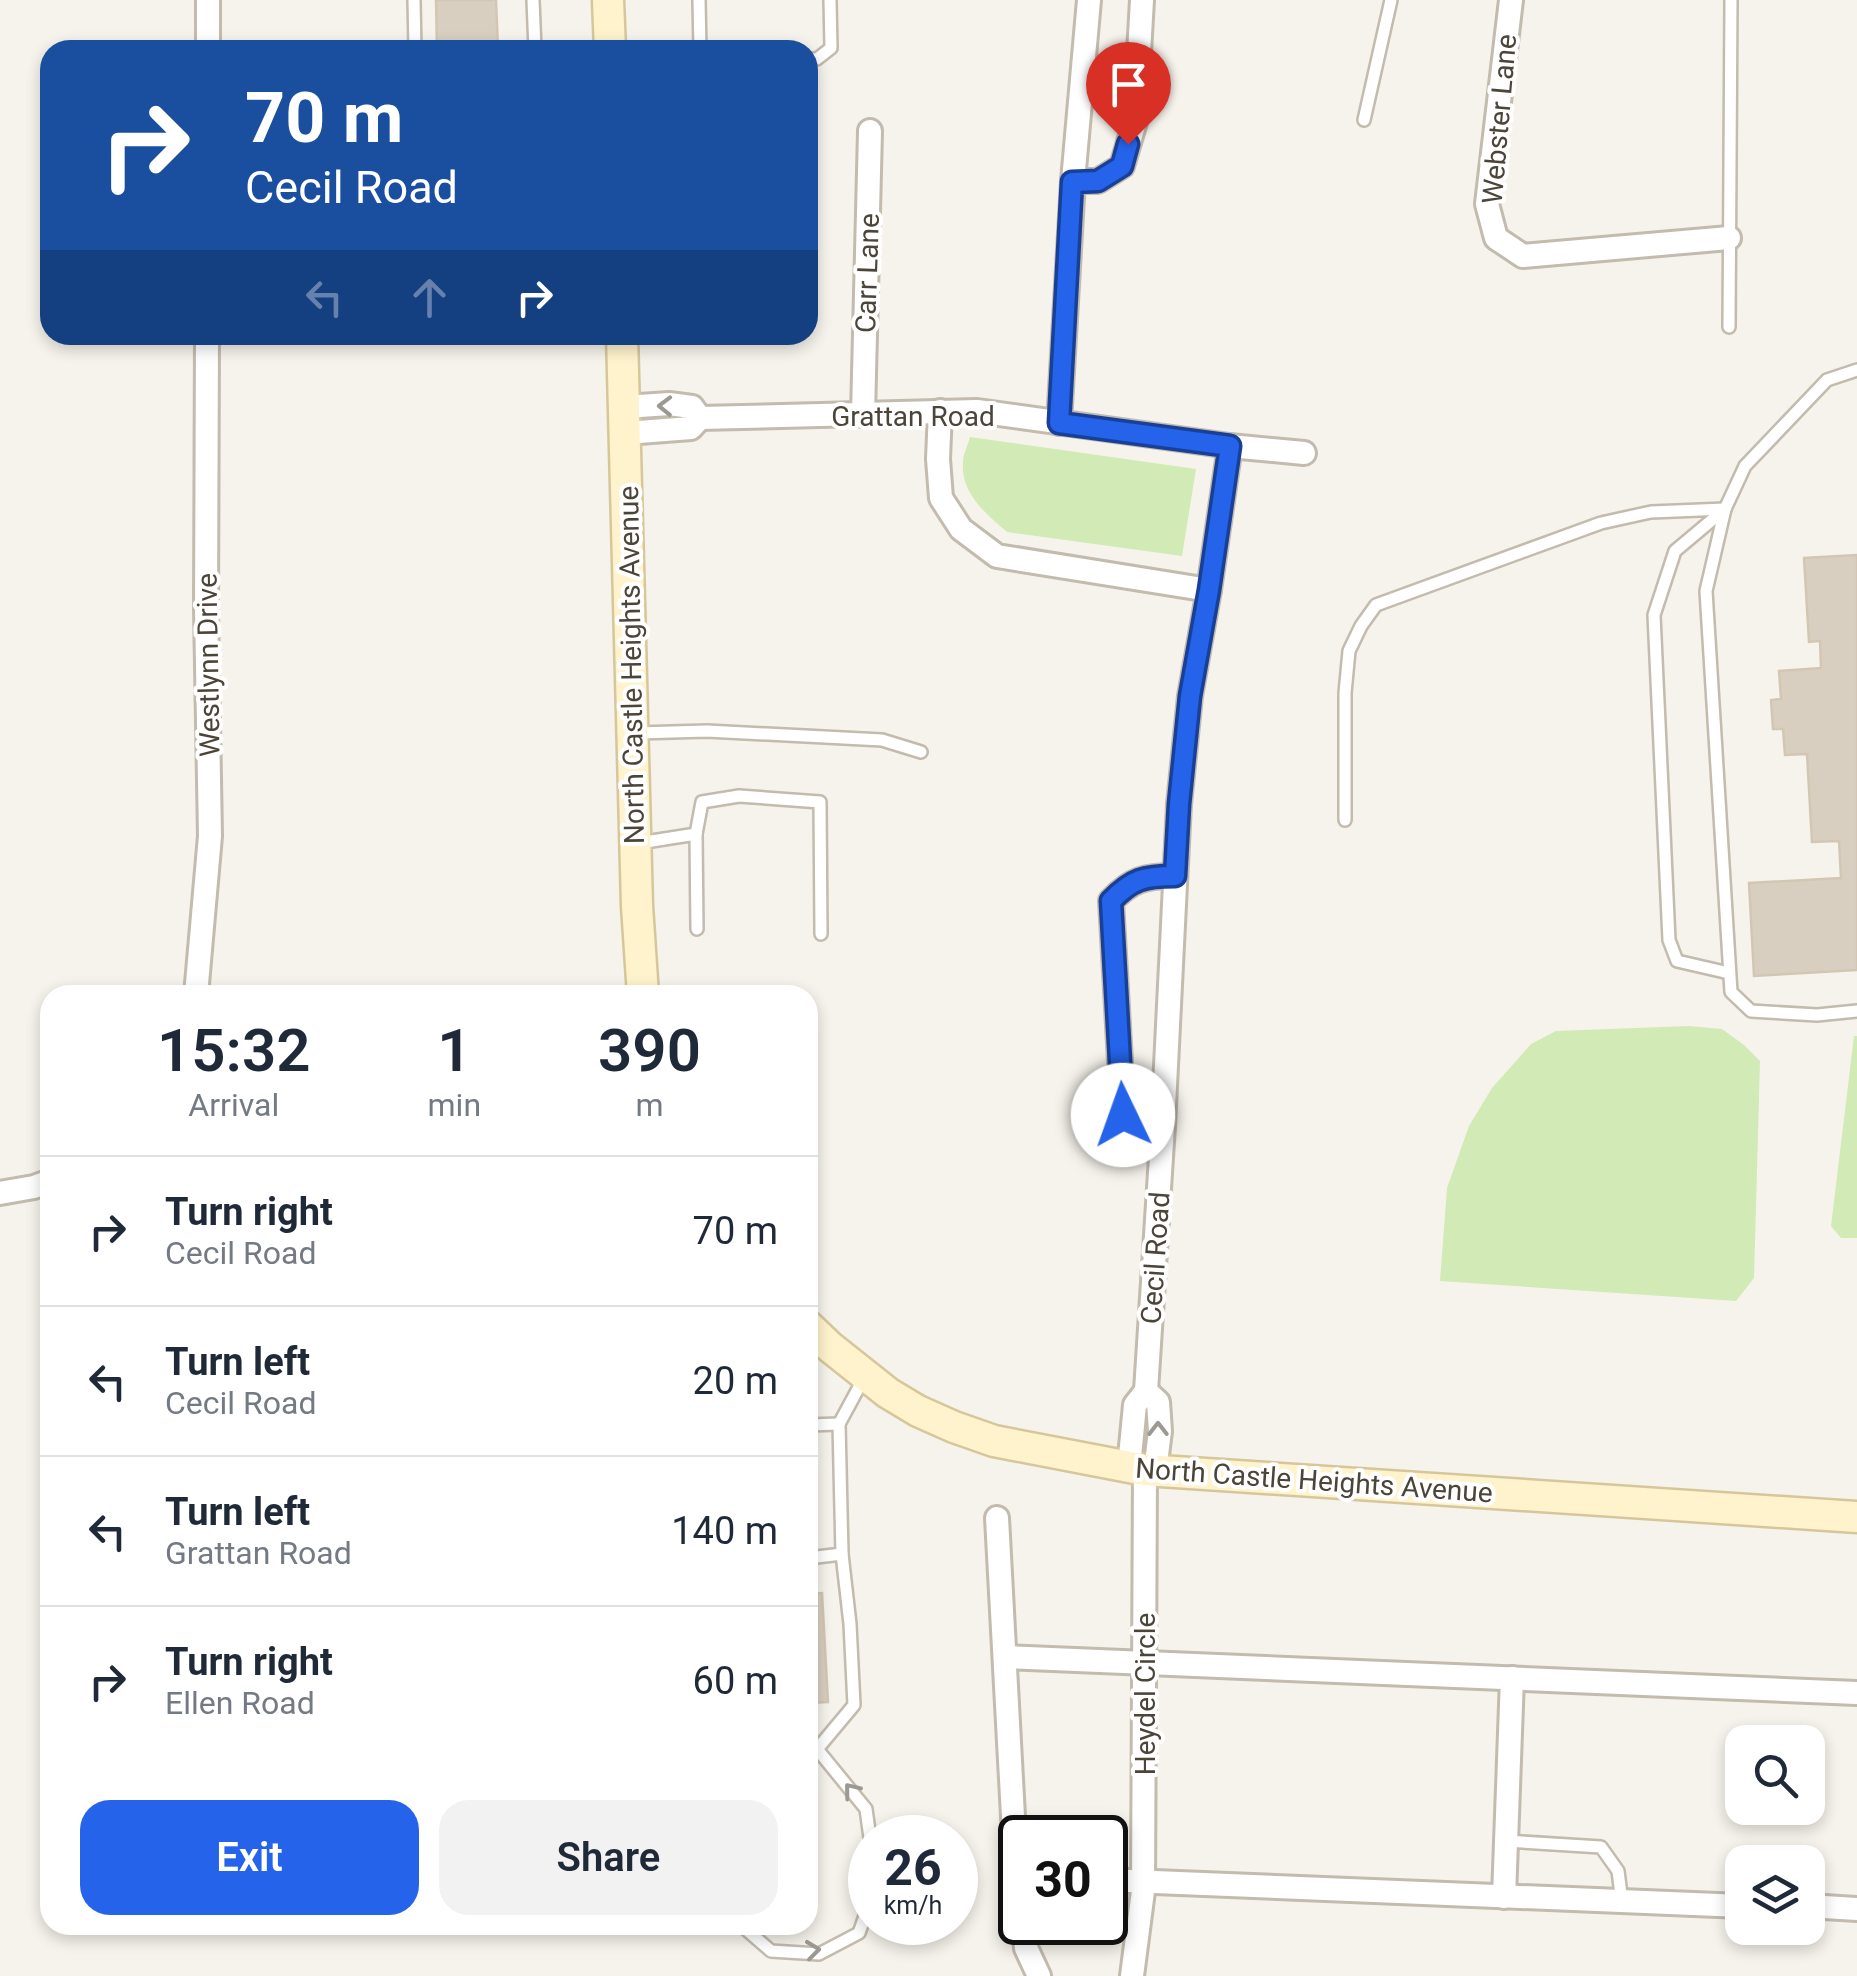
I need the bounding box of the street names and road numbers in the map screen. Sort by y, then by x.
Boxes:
street label: Webster Lane [1476,33,1523,205]
street label: Carr Lane [849,212,886,334]
street label: Grattan Road [831,400,995,433]
street label: North Castle Heights Avenue [612,486,651,844]
street label: Westlynn Drive [190,573,227,757]
street label: Cecil Road [1134,1191,1177,1325]
street label: North Castle Heights Avenue [1134,1452,1494,1509]
street label: Heydel Circle [1129,1613,1162,1775]

